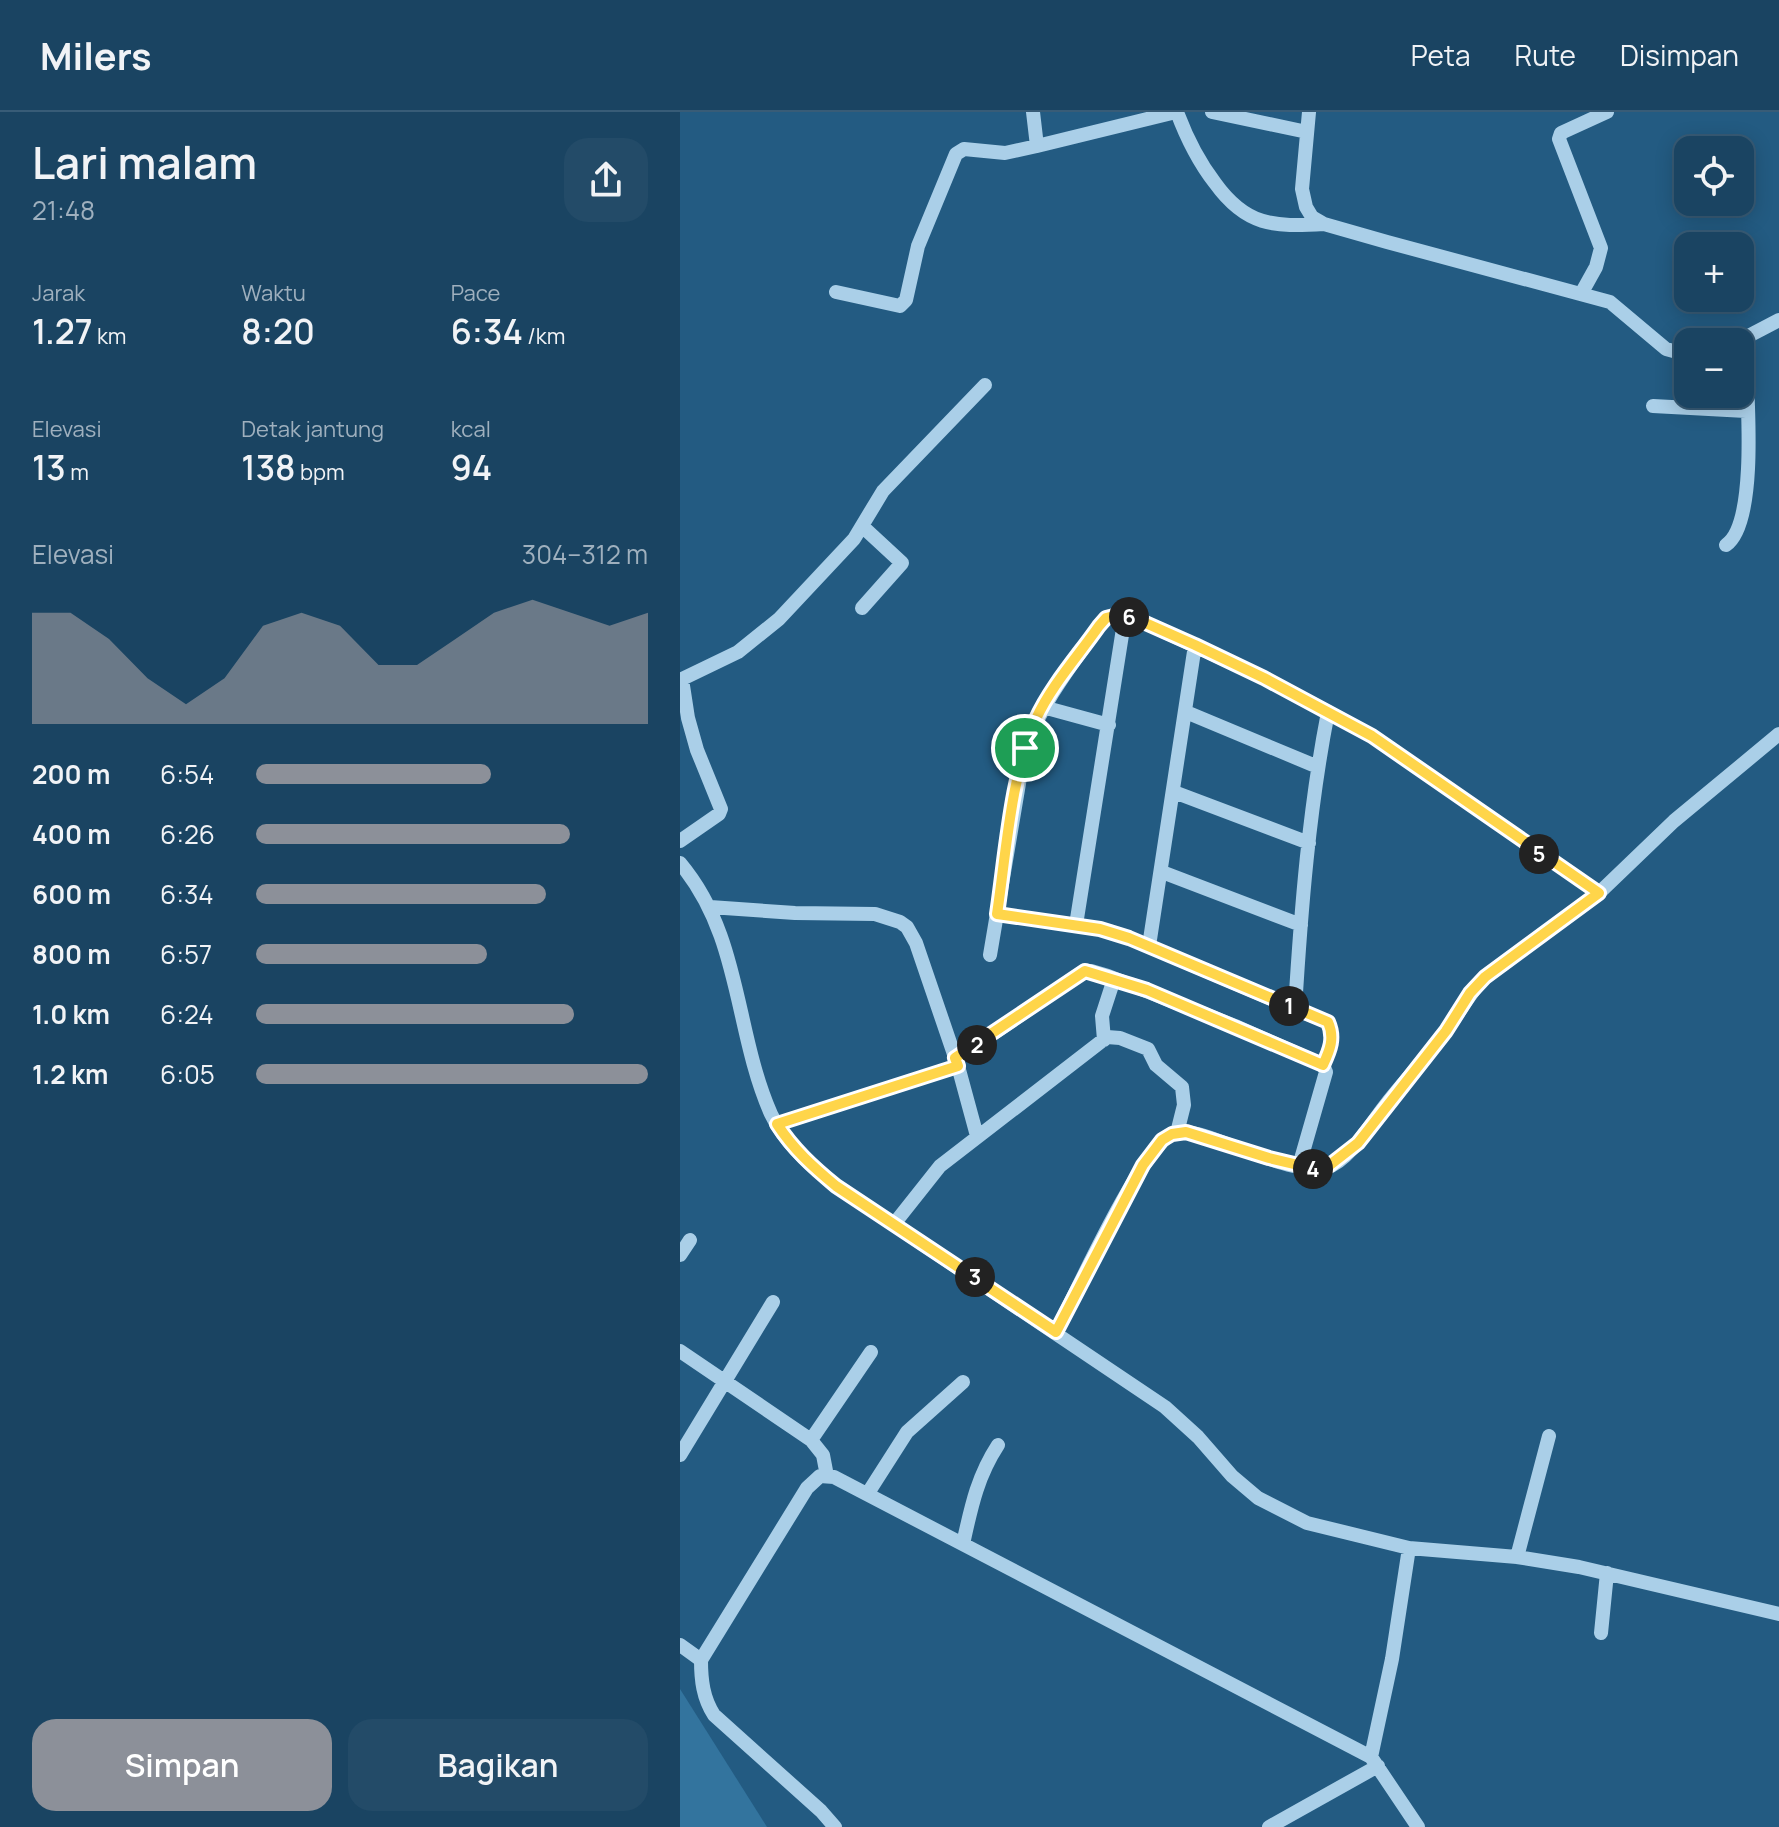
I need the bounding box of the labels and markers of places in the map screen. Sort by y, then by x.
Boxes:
pin: 6 [1109,597,1149,637]
pin [991,714,1059,782]
pin: 5 [1519,834,1559,874]
pin: 1 [1269,986,1309,1026]
pin: 2 [957,1025,997,1065]
pin: 4 [1293,1149,1333,1189]
pin: 3 [955,1257,995,1297]

